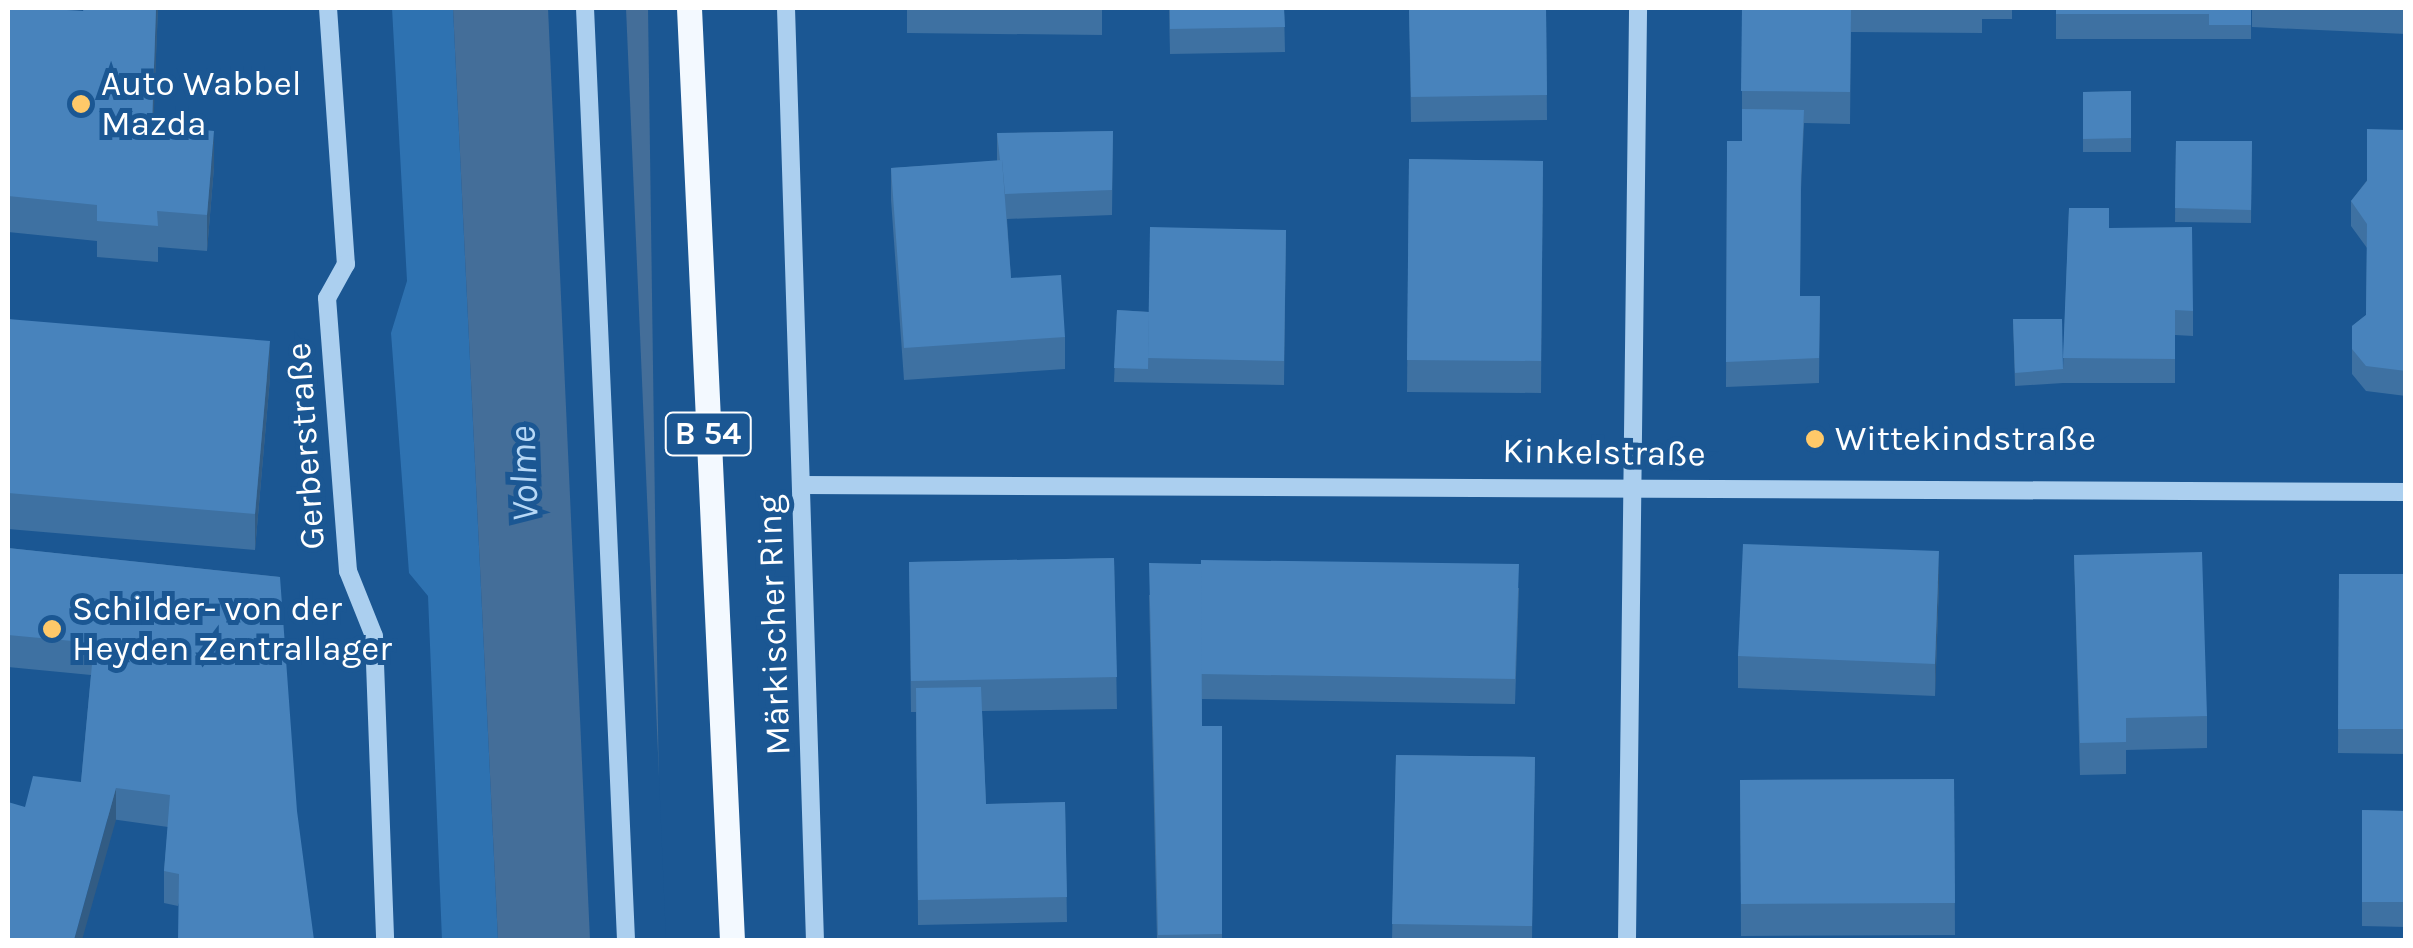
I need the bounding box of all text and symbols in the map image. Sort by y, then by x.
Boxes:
place label: Auto Wabbel Mazda [101,63,302,145]
marker: Auto Wabbel Mazda [70,93,92,115]
street label: Gerberstraße [278,341,334,551]
road number: B 54 [663,407,753,461]
place label: Wittekindstraße [1835,418,2096,460]
water label: Volme [500,425,548,523]
marker: Wittekindstraße [1804,428,1826,450]
street label: Kinkelstraße [1502,430,1706,476]
street label: Märkischer Ring [748,494,800,756]
place label: Schilder- von der Heyden Zentrallager [72,588,392,670]
marker: Schilder- von der Heyden Zentrallager [41,618,63,640]

